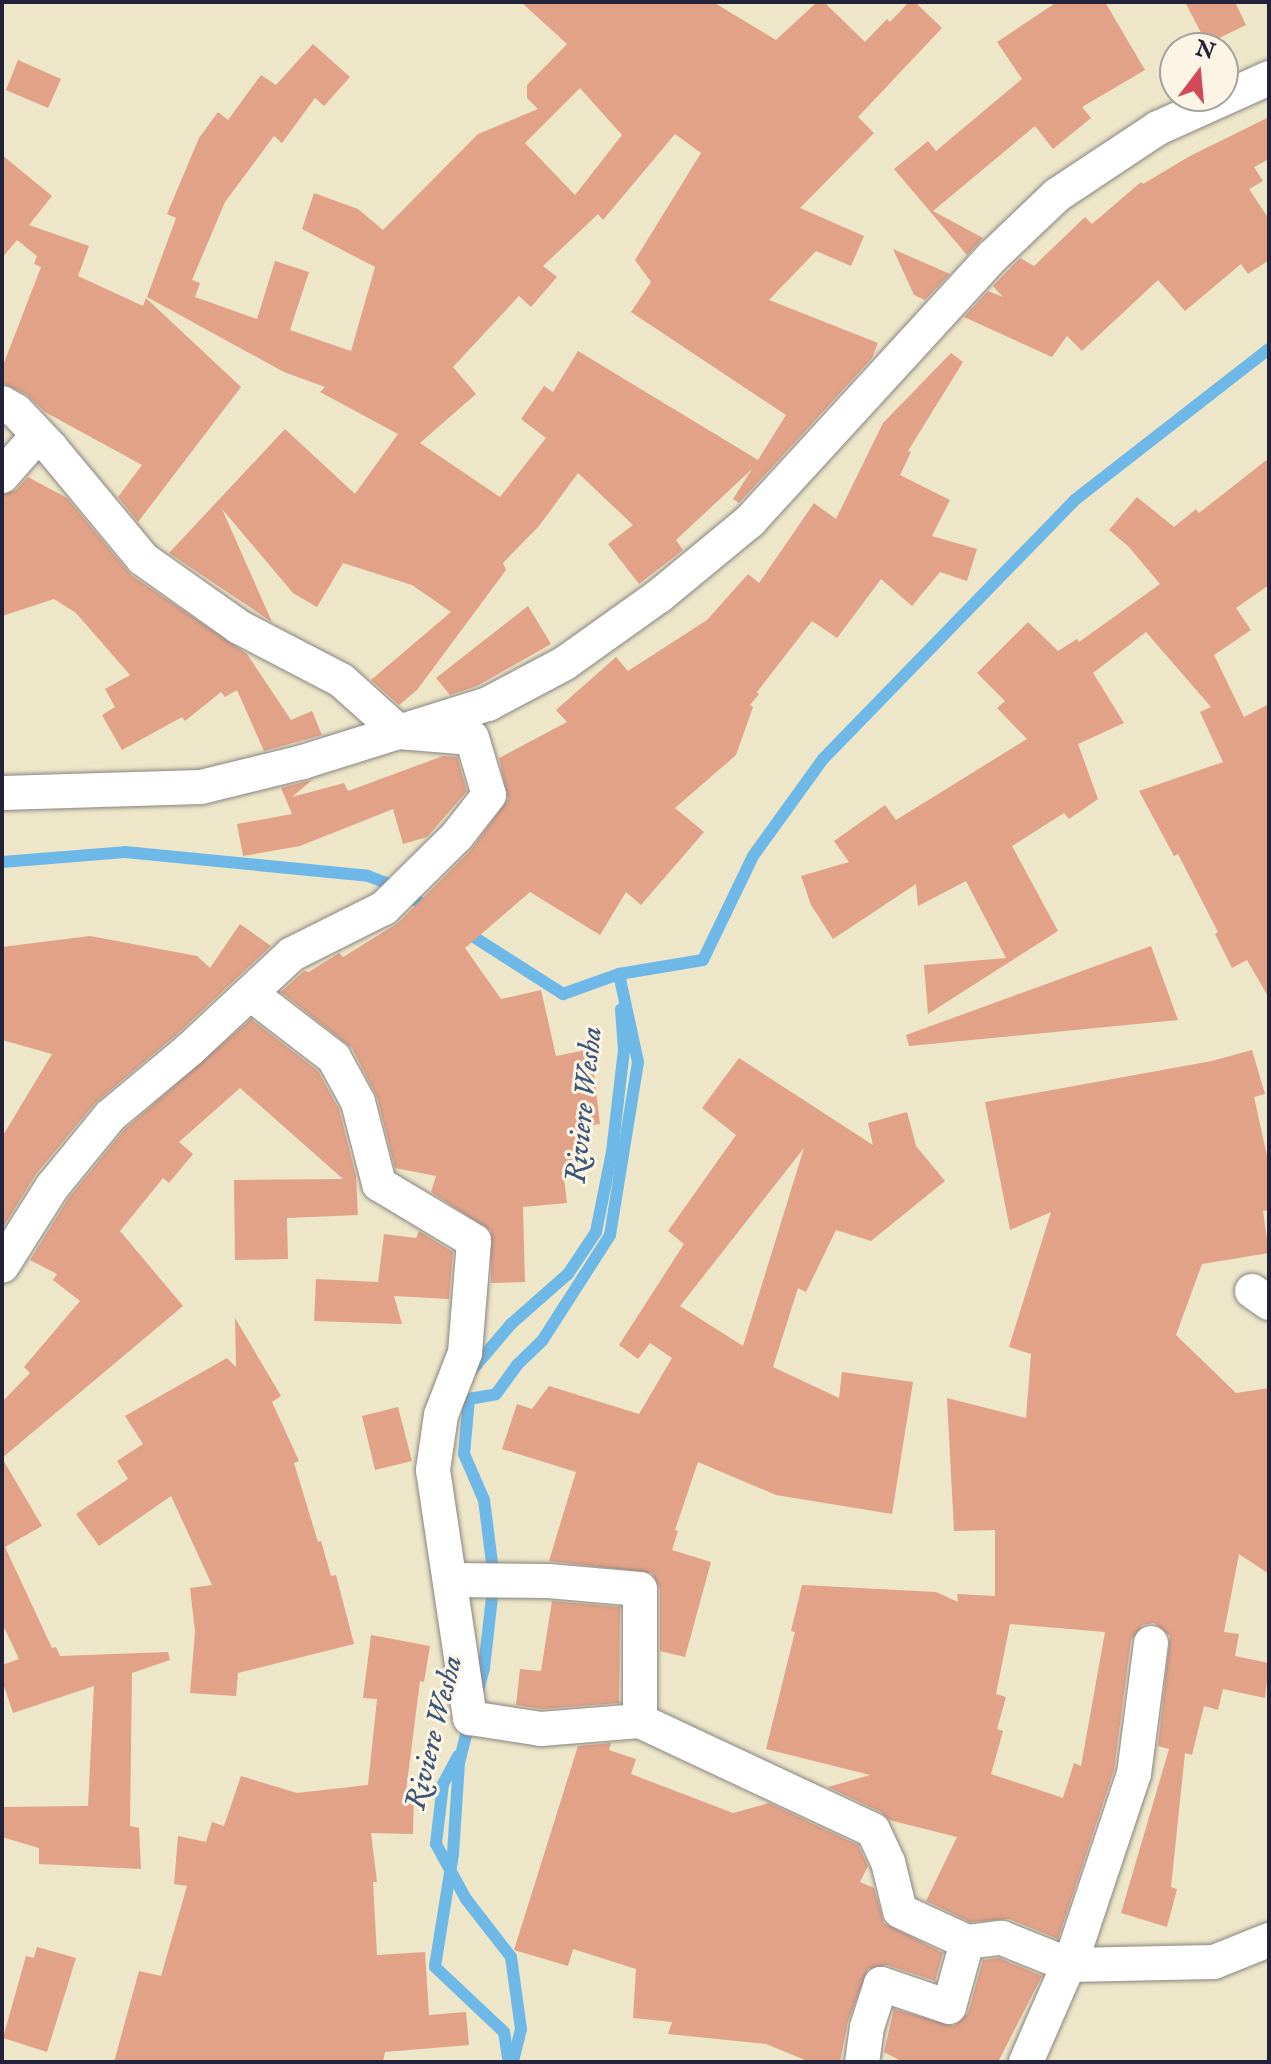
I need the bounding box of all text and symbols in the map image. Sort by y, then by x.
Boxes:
north arrow [1159,32,1239,112]
text: N [1192,35,1218,67]
water label: Riviere Wesha [559,1025,611,1185]
water label: Riviere Wesha [398,1652,472,1814]

